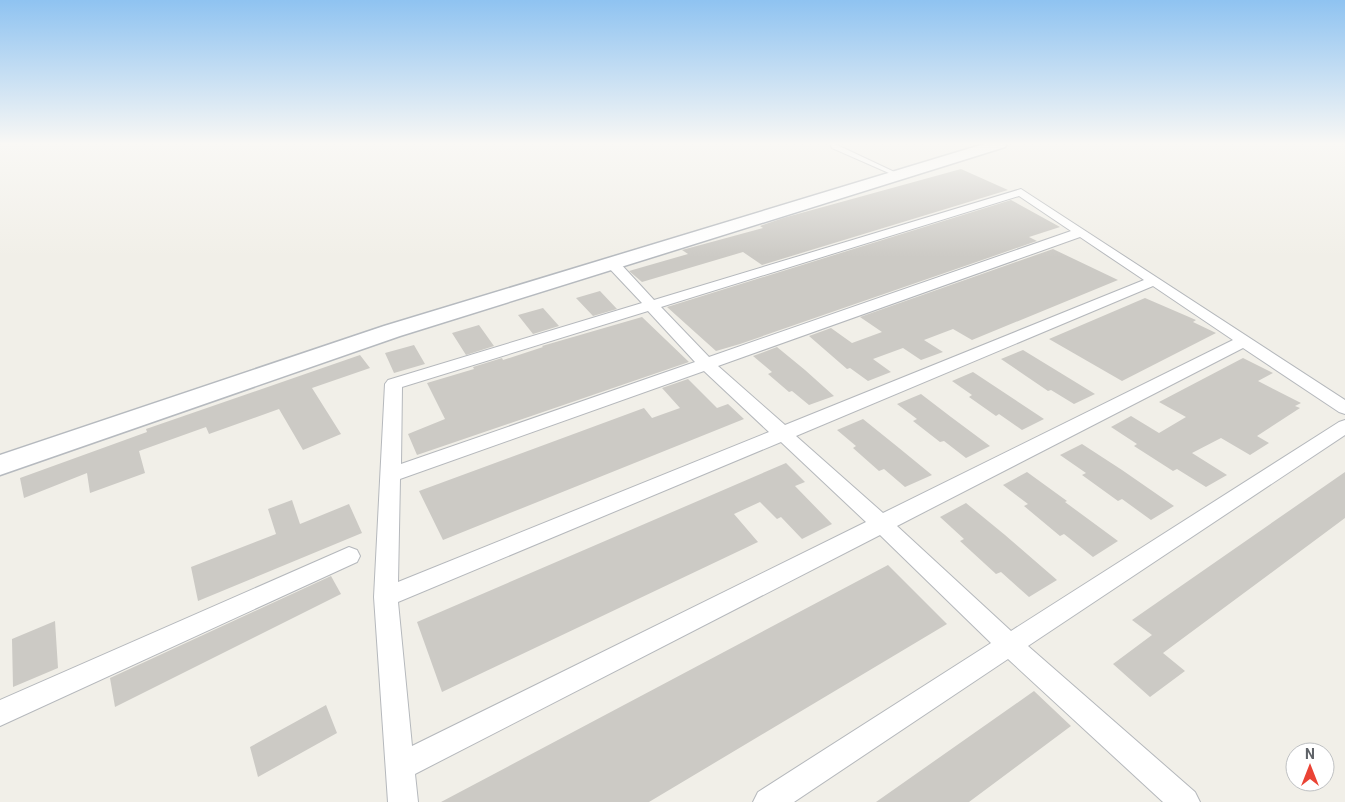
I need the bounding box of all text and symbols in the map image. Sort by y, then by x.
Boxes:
north arrow [1285,742,1335,792]
text: N [1305,746,1315,762]

